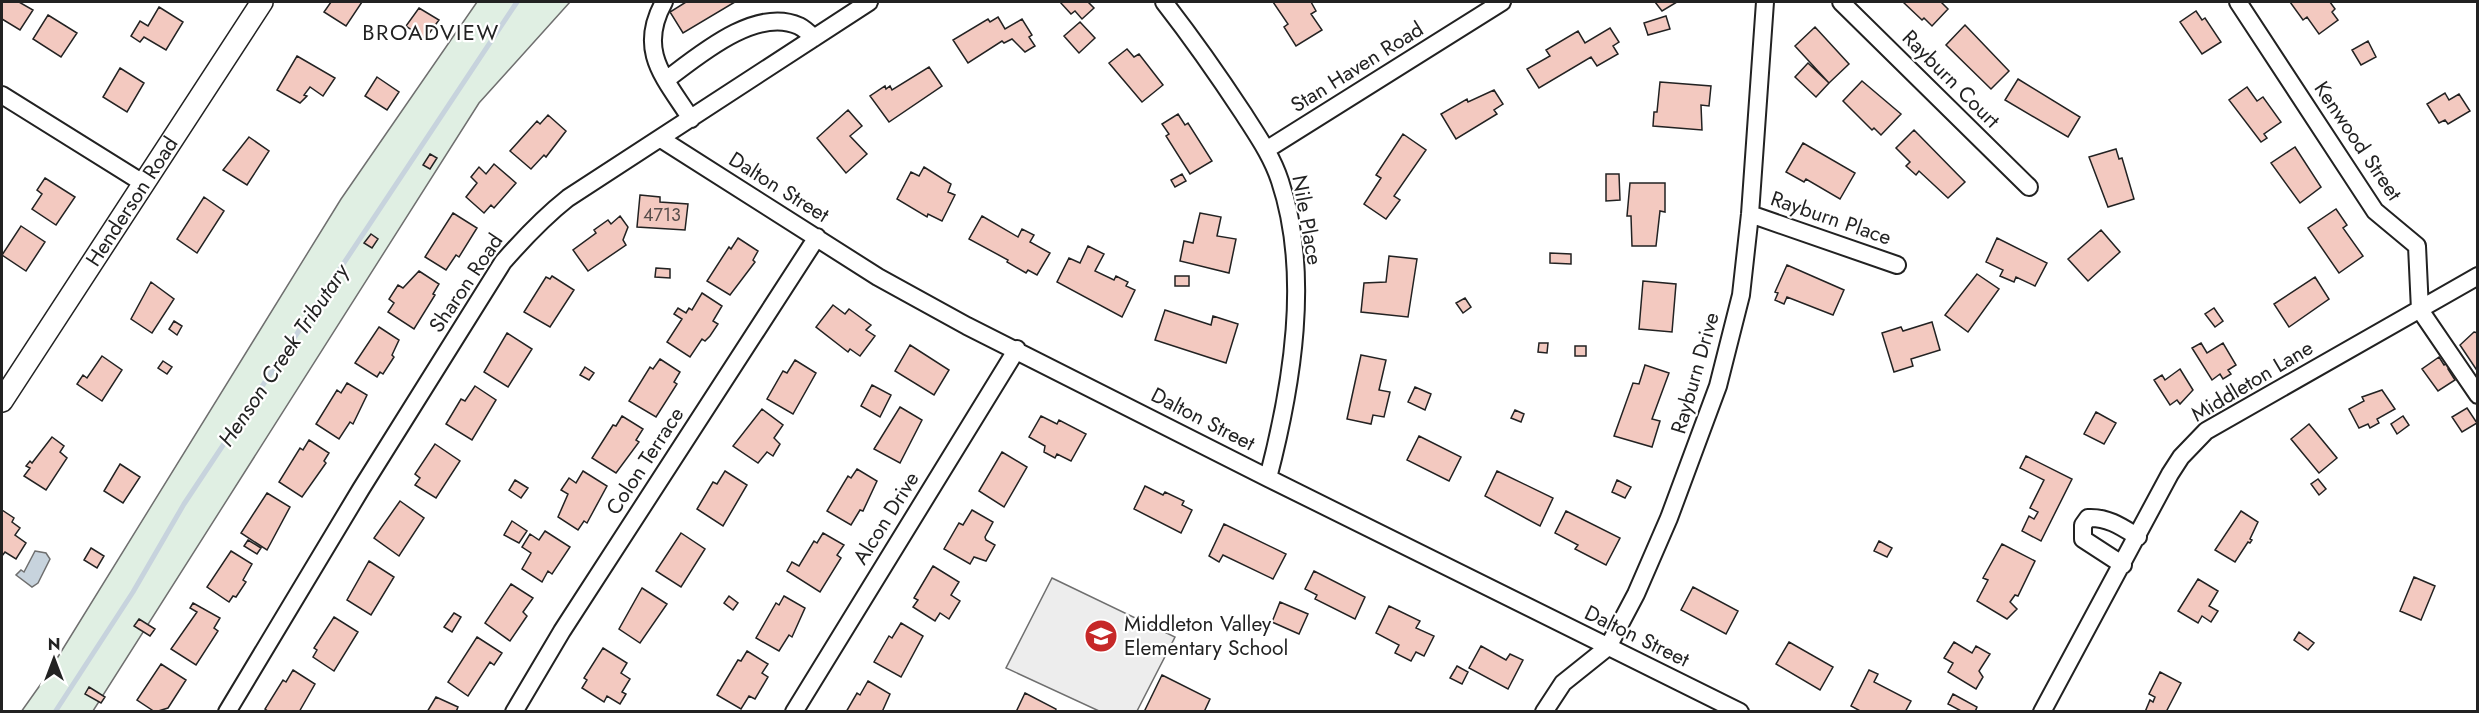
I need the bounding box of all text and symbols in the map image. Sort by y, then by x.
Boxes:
street label: Stan Haven Road [1285,14,1429,120]
district label: BROADVIEW [362,16,500,48]
street label: Rayburn Court [1895,23,2007,135]
street label: Kenwood Street [2307,75,2409,207]
street label: Henderson Road [79,131,185,272]
street label: Dalton Street [723,144,835,230]
street label: Nile Place [1284,173,1330,268]
street label: Rayburn Place [1767,183,1896,253]
house number: 4713 [643,202,681,228]
street label: Sharon Road [422,228,510,338]
water label: Henson Creek Tributary [210,256,357,453]
street label: Rayburn Drive [1663,309,1727,437]
street label: Middleton Lane [2185,333,2319,429]
street label: Dalton Street [1146,380,1260,458]
street label: Colon Terrace [599,401,691,521]
street label: Alcon Drive [846,466,926,570]
street label: Dalton Street [1580,598,1694,674]
place label: Middleton Valley Elementary School [1124,609,1288,663]
school or university icon: Middleton Valley Elementary School [1083,618,1119,654]
north arrow [24,629,84,689]
text: N [48,633,60,656]

